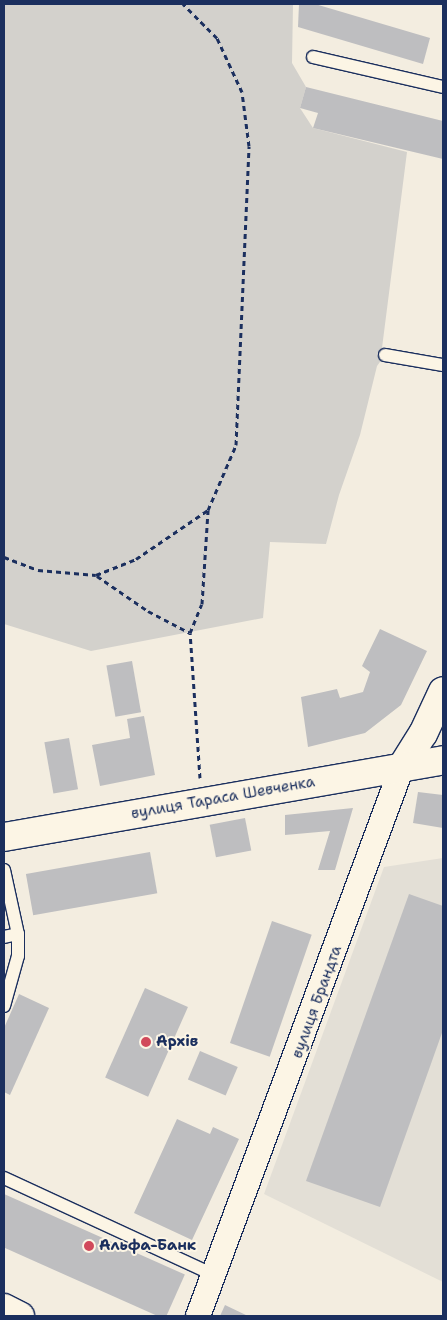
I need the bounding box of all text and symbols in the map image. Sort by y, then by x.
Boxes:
street label: вулиця Тараса Шевченка [130,773,316,823]
street label: вулиця Брандта [288,943,346,1061]
place label: Архів [156,1033,198,1051]
marker: Архів [140,1036,152,1048]
place label: Альфа-Банк [99,1237,196,1255]
marker: Альфа-Банк [83,1240,95,1252]

